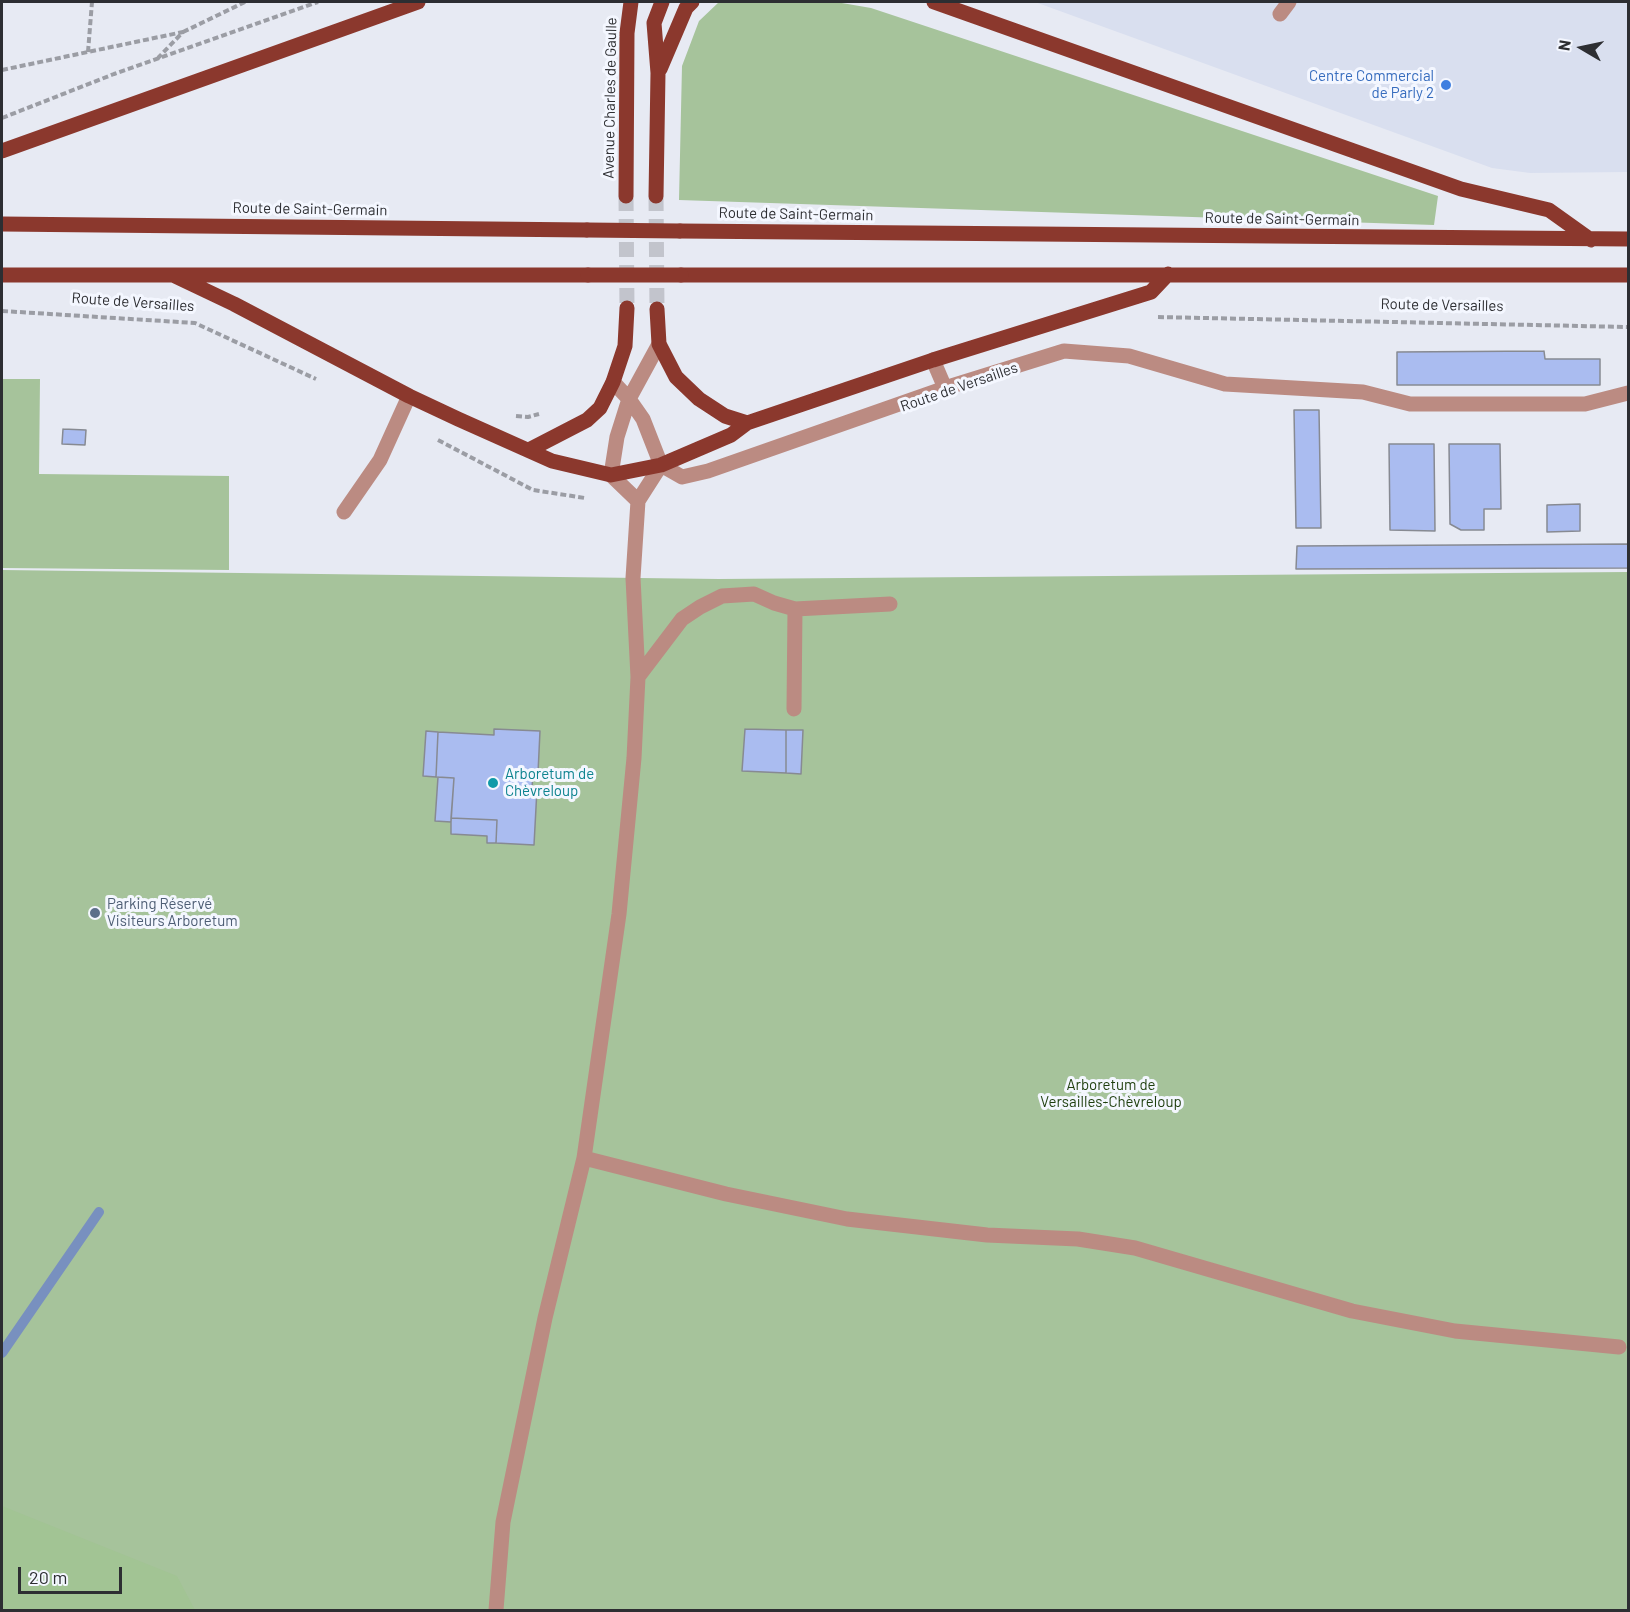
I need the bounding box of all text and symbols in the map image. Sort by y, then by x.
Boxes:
street label: Avenue Charles de Gaulle [600,17,620,179]
north arrow [1552,18,1612,78]
text: N [1554,38,1574,52]
place label: Centre Commercial de Parly 2 [1309,67,1434,102]
marker: Centre Commercial de Parly 2 [1439,78,1453,92]
street label: Route de Saint-Germain [232,199,388,219]
street label: Route de Saint-Germain [718,204,874,224]
street label: Route de Saint-Germain [1204,209,1360,229]
street label: Route de Versailles [71,289,195,315]
street label: Route de Versailles [1380,295,1504,315]
street label: Route de Versailles [898,358,1020,416]
place label: Arboretum de Chèvreloup [505,765,594,800]
marker: Arboretum de Chèvreloup [486,776,500,790]
place label: Parking Réservé Visiteurs Arboretum [107,895,238,930]
marker: Parking Réservé Visiteurs Arboretum [88,906,102,920]
park label: Arboretum de Versailles-Chèvreloup [1040,1076,1182,1111]
scale bar [21,1555,124,1593]
text: 20 m [29,1566,67,1588]

